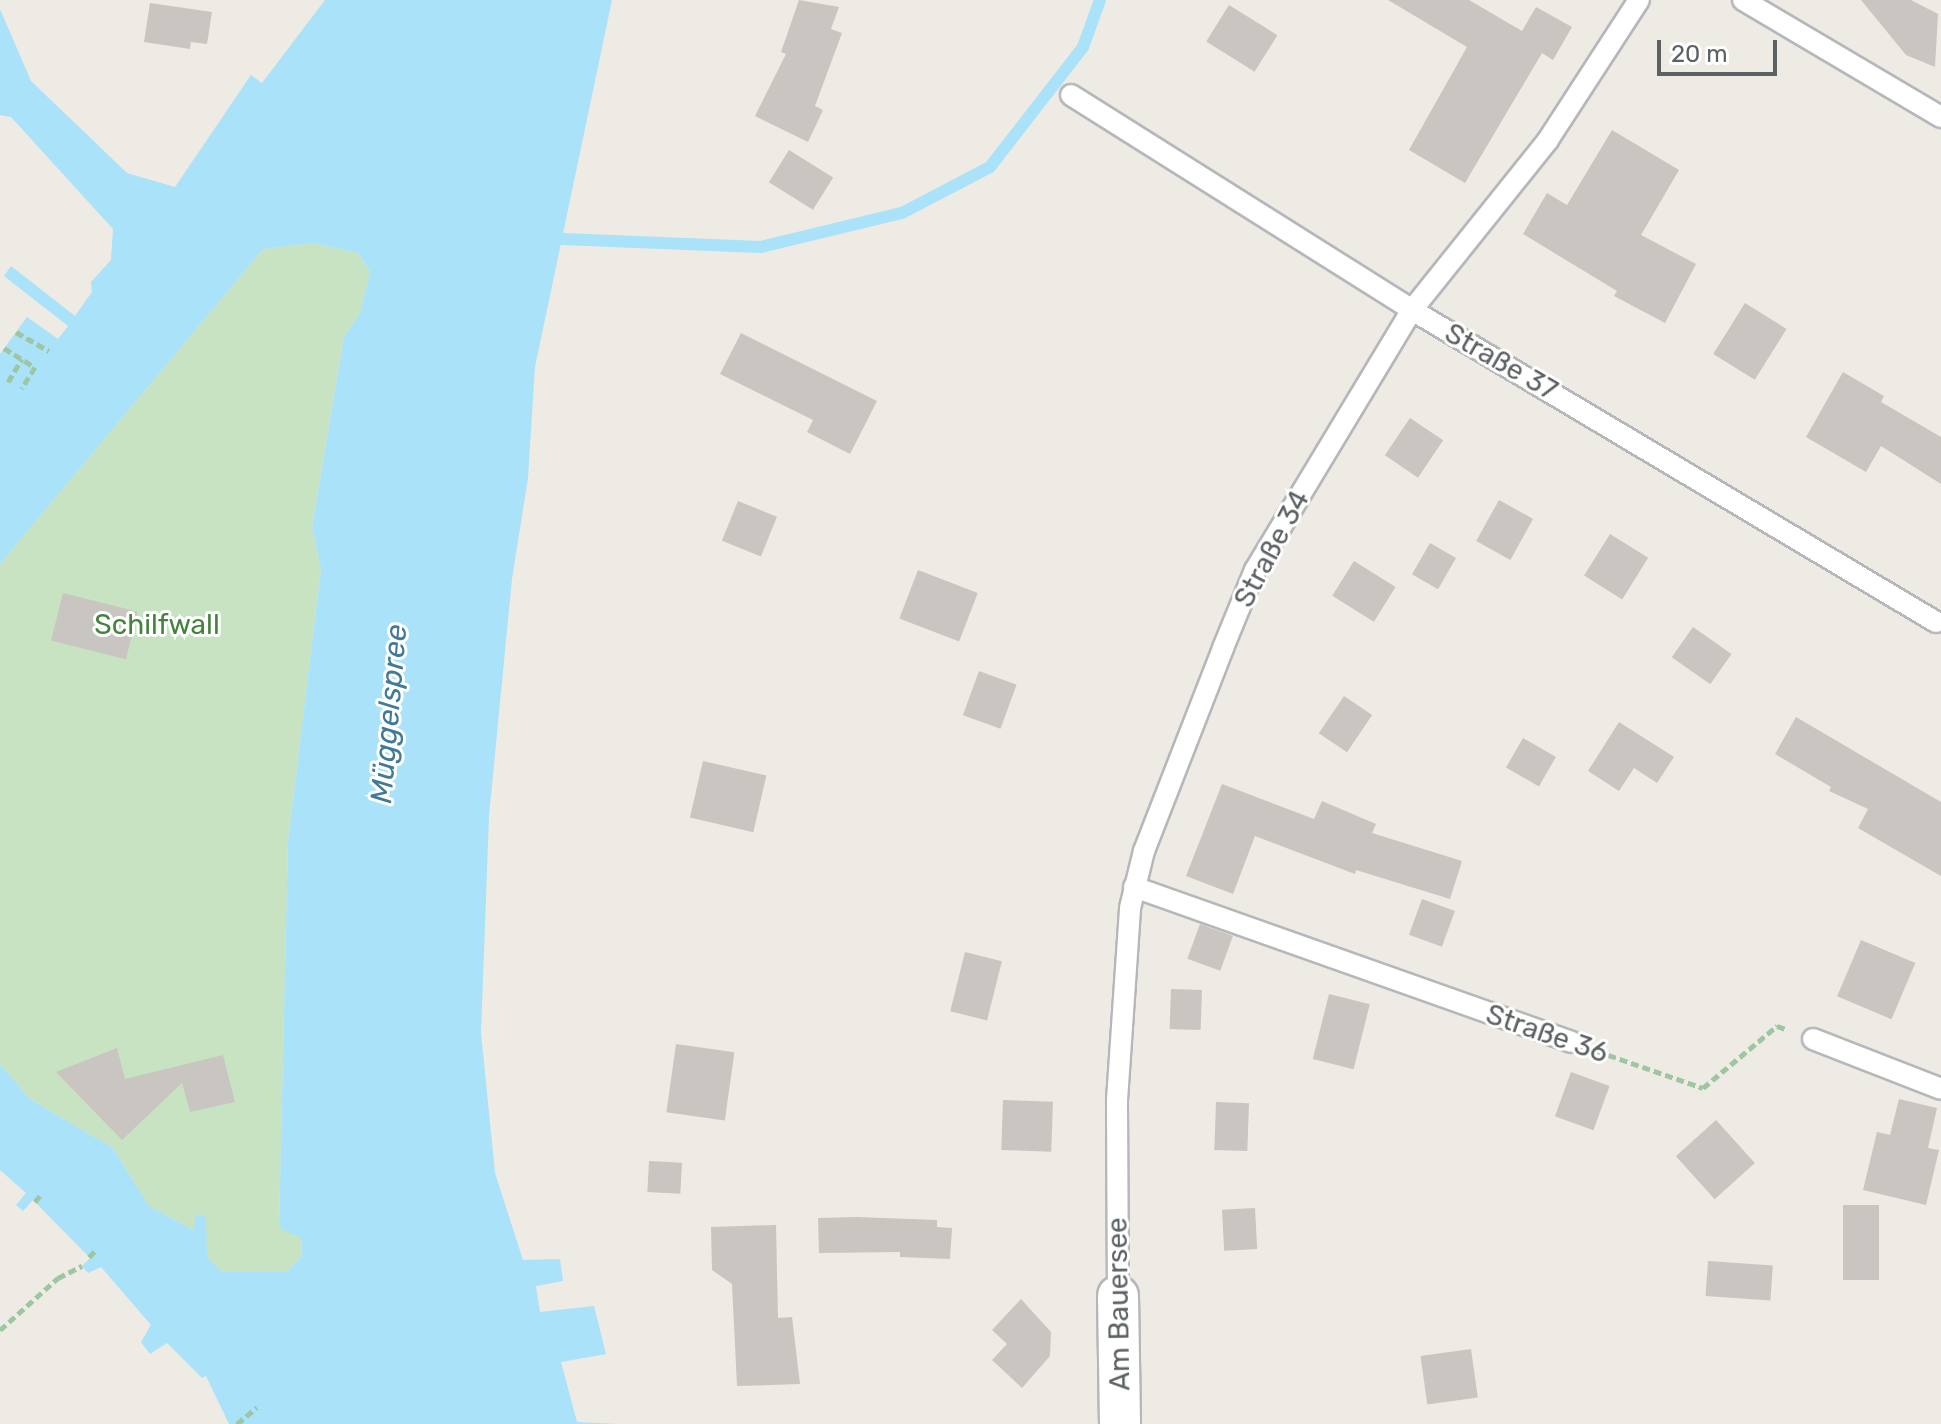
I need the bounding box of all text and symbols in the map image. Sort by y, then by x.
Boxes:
scale bar [1661,24,1781,74]
text: 20 m [1671,40,1728,68]
street label: Straße 37 [1439,316,1563,408]
street label: Straße 34 [1227,485,1317,613]
park label: Schilfwall [94,608,220,642]
water label: Müggelspree [363,623,415,805]
street label: Straße 36 [1482,997,1612,1071]
street label: Am Bauersee [1101,1217,1137,1391]

